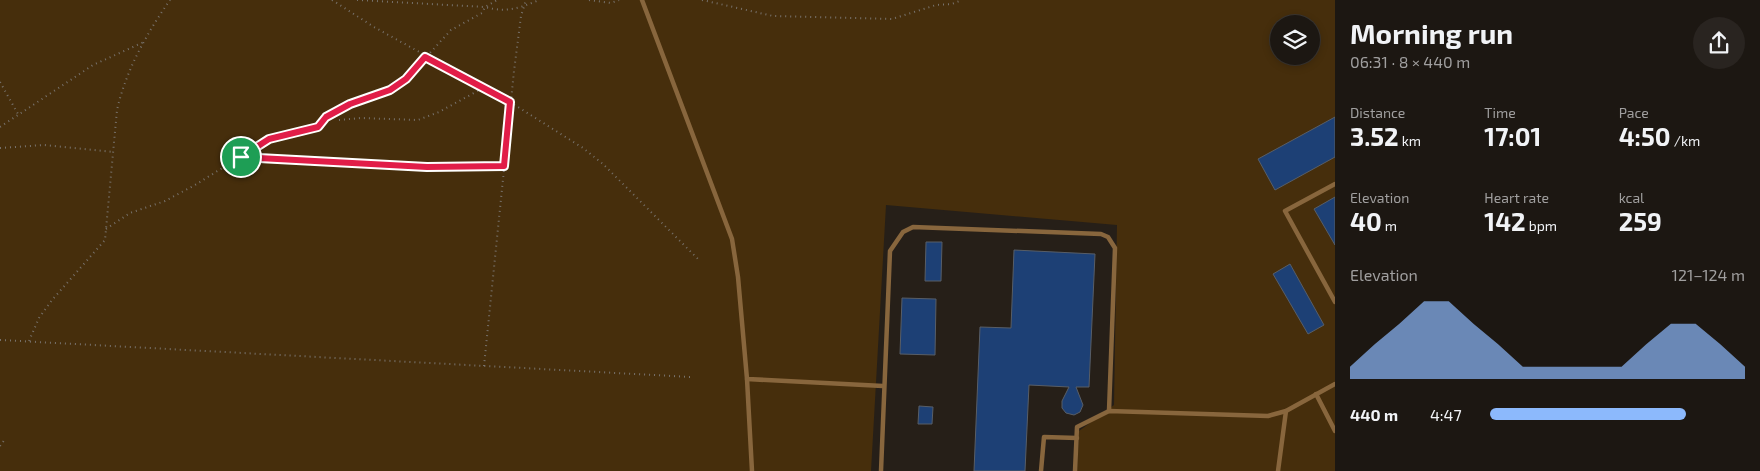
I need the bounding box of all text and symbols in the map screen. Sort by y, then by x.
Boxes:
map controls [1270,15,1320,65]
button: layers [1270,15,1320,65]
text: Morning run [1350,16,1513,50]
button: share [1693,17,1745,69]
text: 06:31 · 8 × 440 m [1350,52,1470,71]
text: Distance [1350,104,1405,121]
text: Time [1484,104,1516,121]
text: Pace [1619,104,1649,121]
text: 3.52 [1350,121,1399,151]
text: 17:01 [1484,121,1541,151]
text: 4:50 [1619,121,1671,151]
text: km [1399,132,1421,149]
text: /km [1671,132,1700,149]
pin [220,136,262,178]
icon: arrive [227,143,255,171]
text: Elevation [1350,189,1409,206]
text: Heart rate [1484,189,1549,206]
text: kcal [1619,189,1644,206]
text: 40 [1350,206,1382,236]
text: 142 [1484,206,1526,236]
text: 259 [1619,206,1662,236]
text: m [1382,217,1397,234]
text: bpm [1526,217,1557,234]
text: Elevation [1350,265,1418,284]
text: 121–124 m [1672,265,1745,284]
text: 440 m [1350,405,1398,424]
text: 4:47 [1430,405,1462,424]

